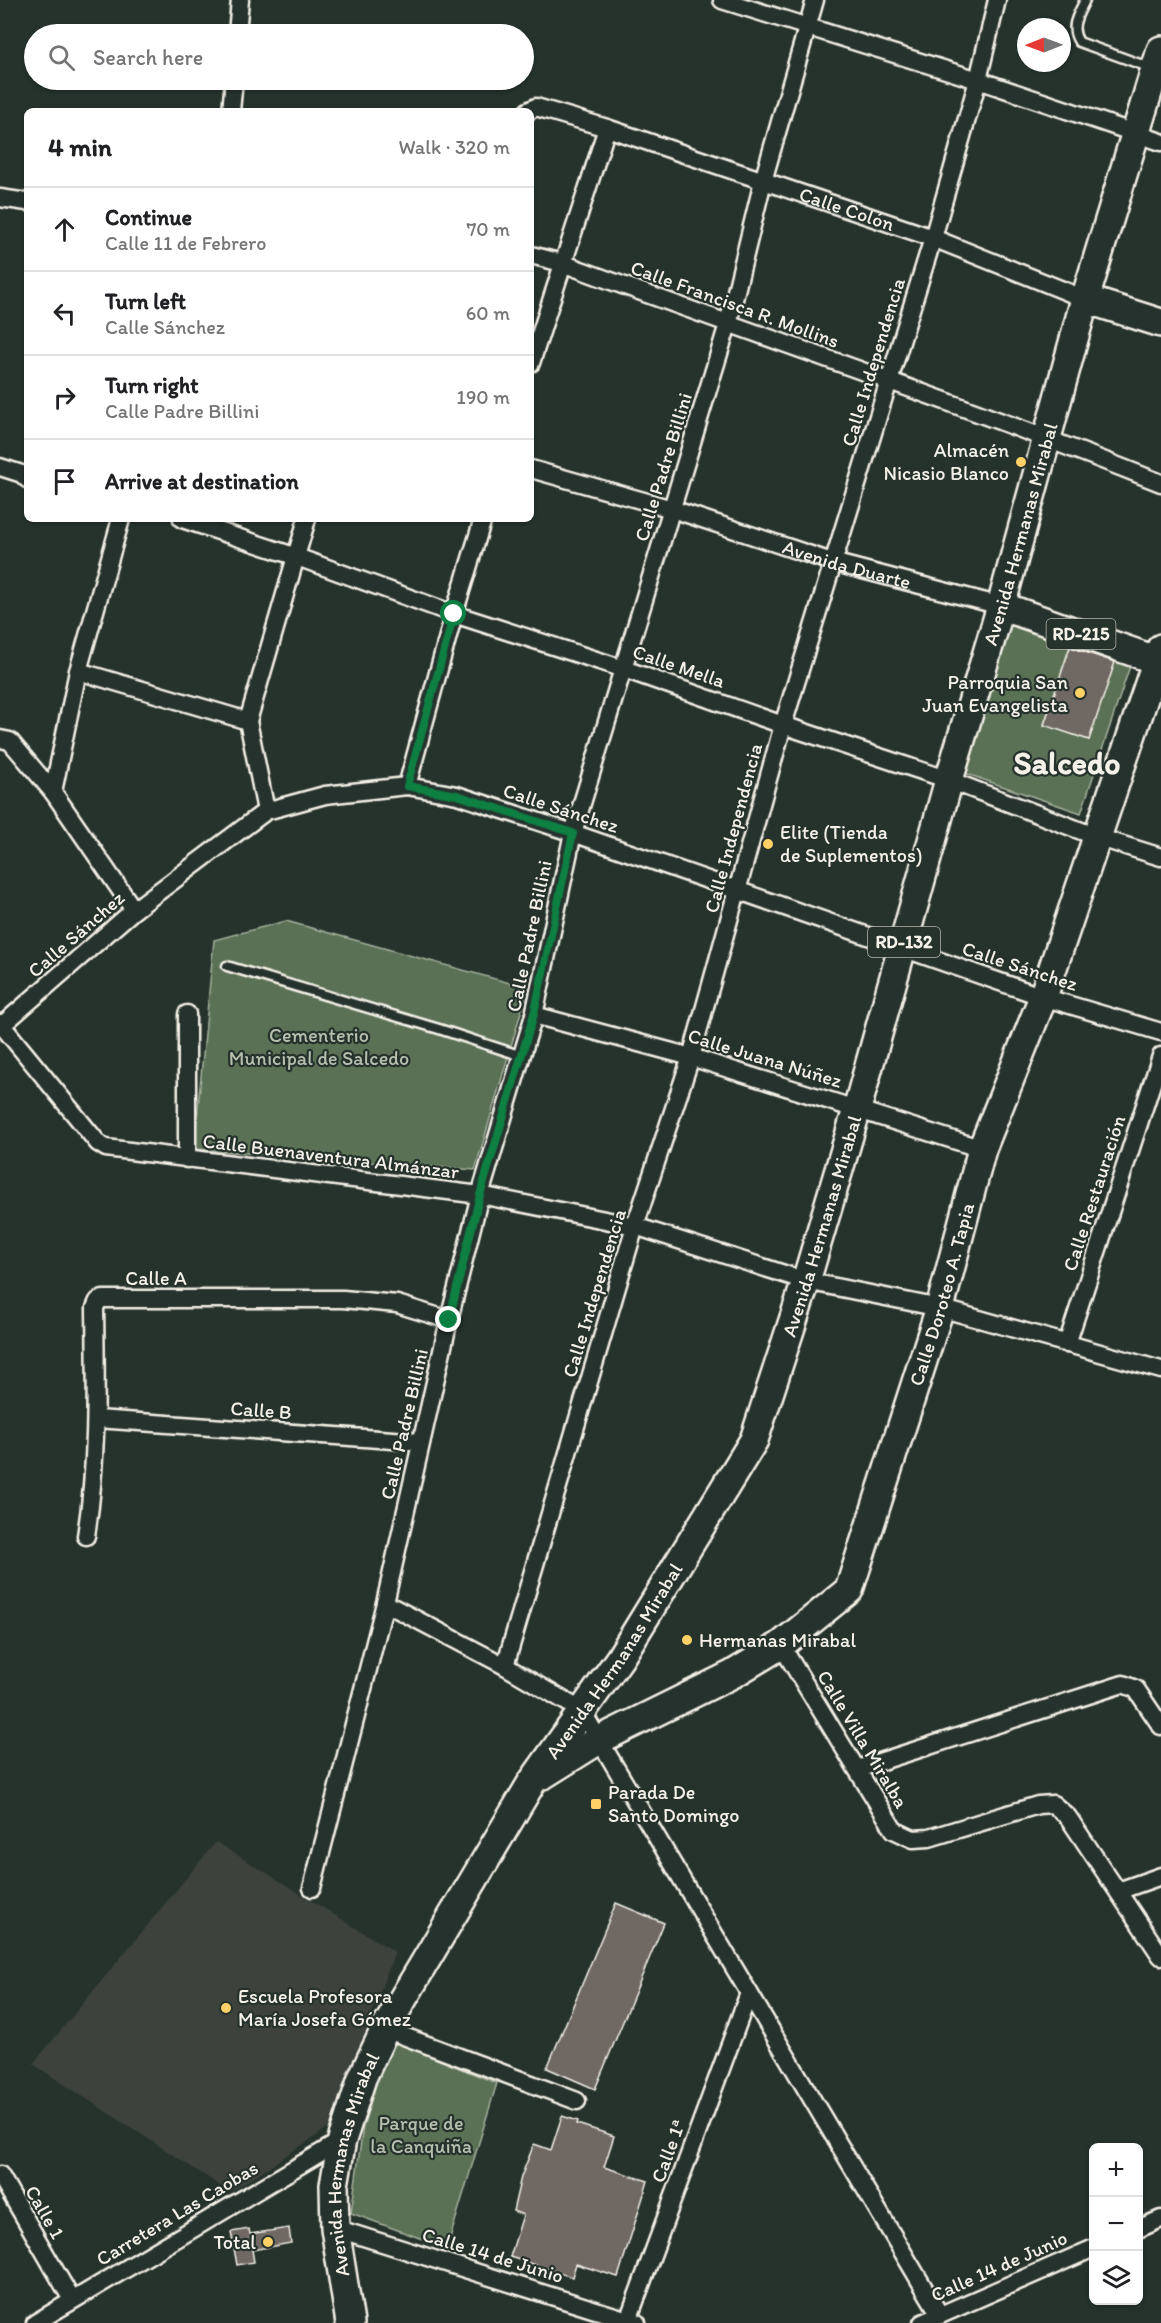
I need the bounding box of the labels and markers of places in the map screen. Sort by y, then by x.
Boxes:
place label: Almacén Nicasio Blanco [883,438,1009,485]
marker: Almacén Nicasio Blanco [1014,455,1028,469]
place label: Parroquia San Juan Evangelista [922,670,1069,717]
marker: Parroquia San Juan Evangelista [1073,686,1087,700]
place label: Elite (Tienda de Suplementos) [780,820,922,867]
marker: Elite (Tienda de Suplementos) [761,837,775,851]
place label: Hermanas Mirabal [699,1628,856,1652]
marker: Hermanas Mirabal [680,1633,694,1647]
place label: Parada De Santo Domingo [608,1780,740,1827]
marker: Parada De Santo Domingo [589,1797,603,1811]
place label: Escuela Profesora María Josefa Gómez [238,1984,411,2031]
marker: Escuela Profesora María Josefa Gómez [219,2001,233,2015]
place label: Total [214,2230,256,2254]
marker: Total [261,2235,275,2249]

